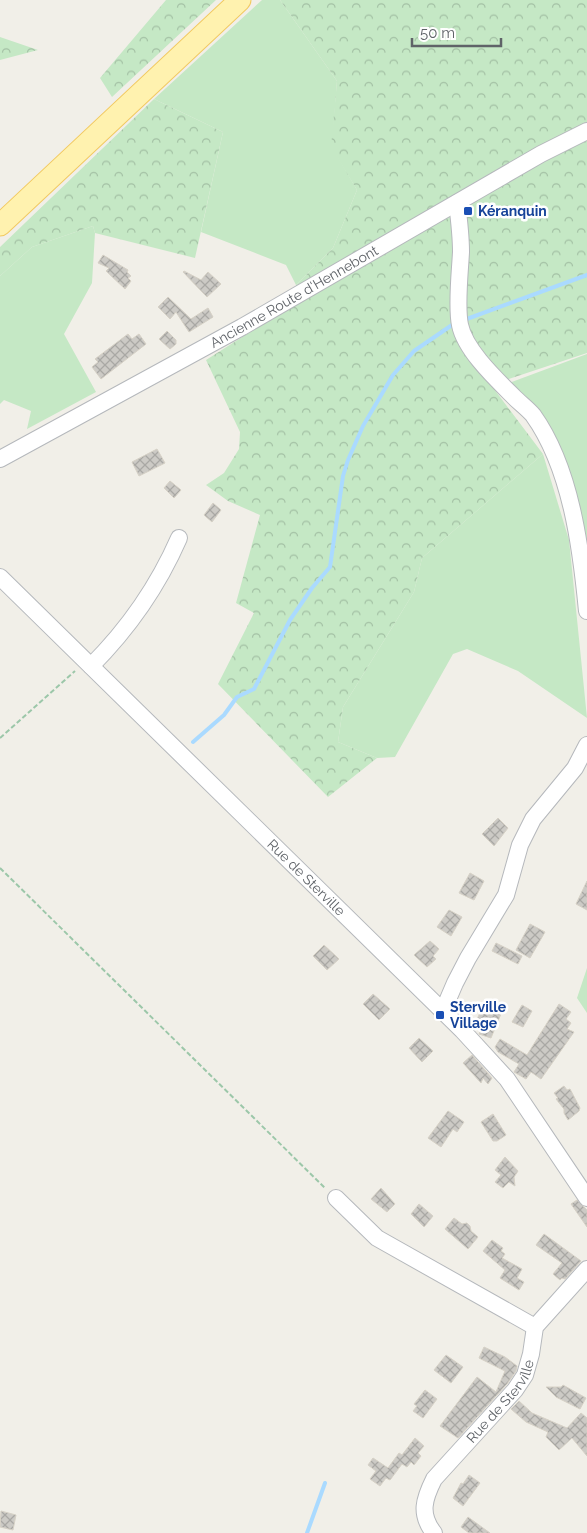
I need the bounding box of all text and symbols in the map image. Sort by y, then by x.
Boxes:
scale bar [412,15,501,47]
text: 50 m [420,24,455,42]
place label: Kéranquin [478,203,547,219]
marker: Kéranquin [462,205,474,217]
street label: Ancienne Route d'Hennebont [207,242,381,351]
street label: Rue de Sterville [264,836,348,919]
place label: Sterville Village [450,999,507,1031]
marker: Sterville Village [434,1009,446,1021]
street label: Rue de Sterville [463,1358,537,1446]

